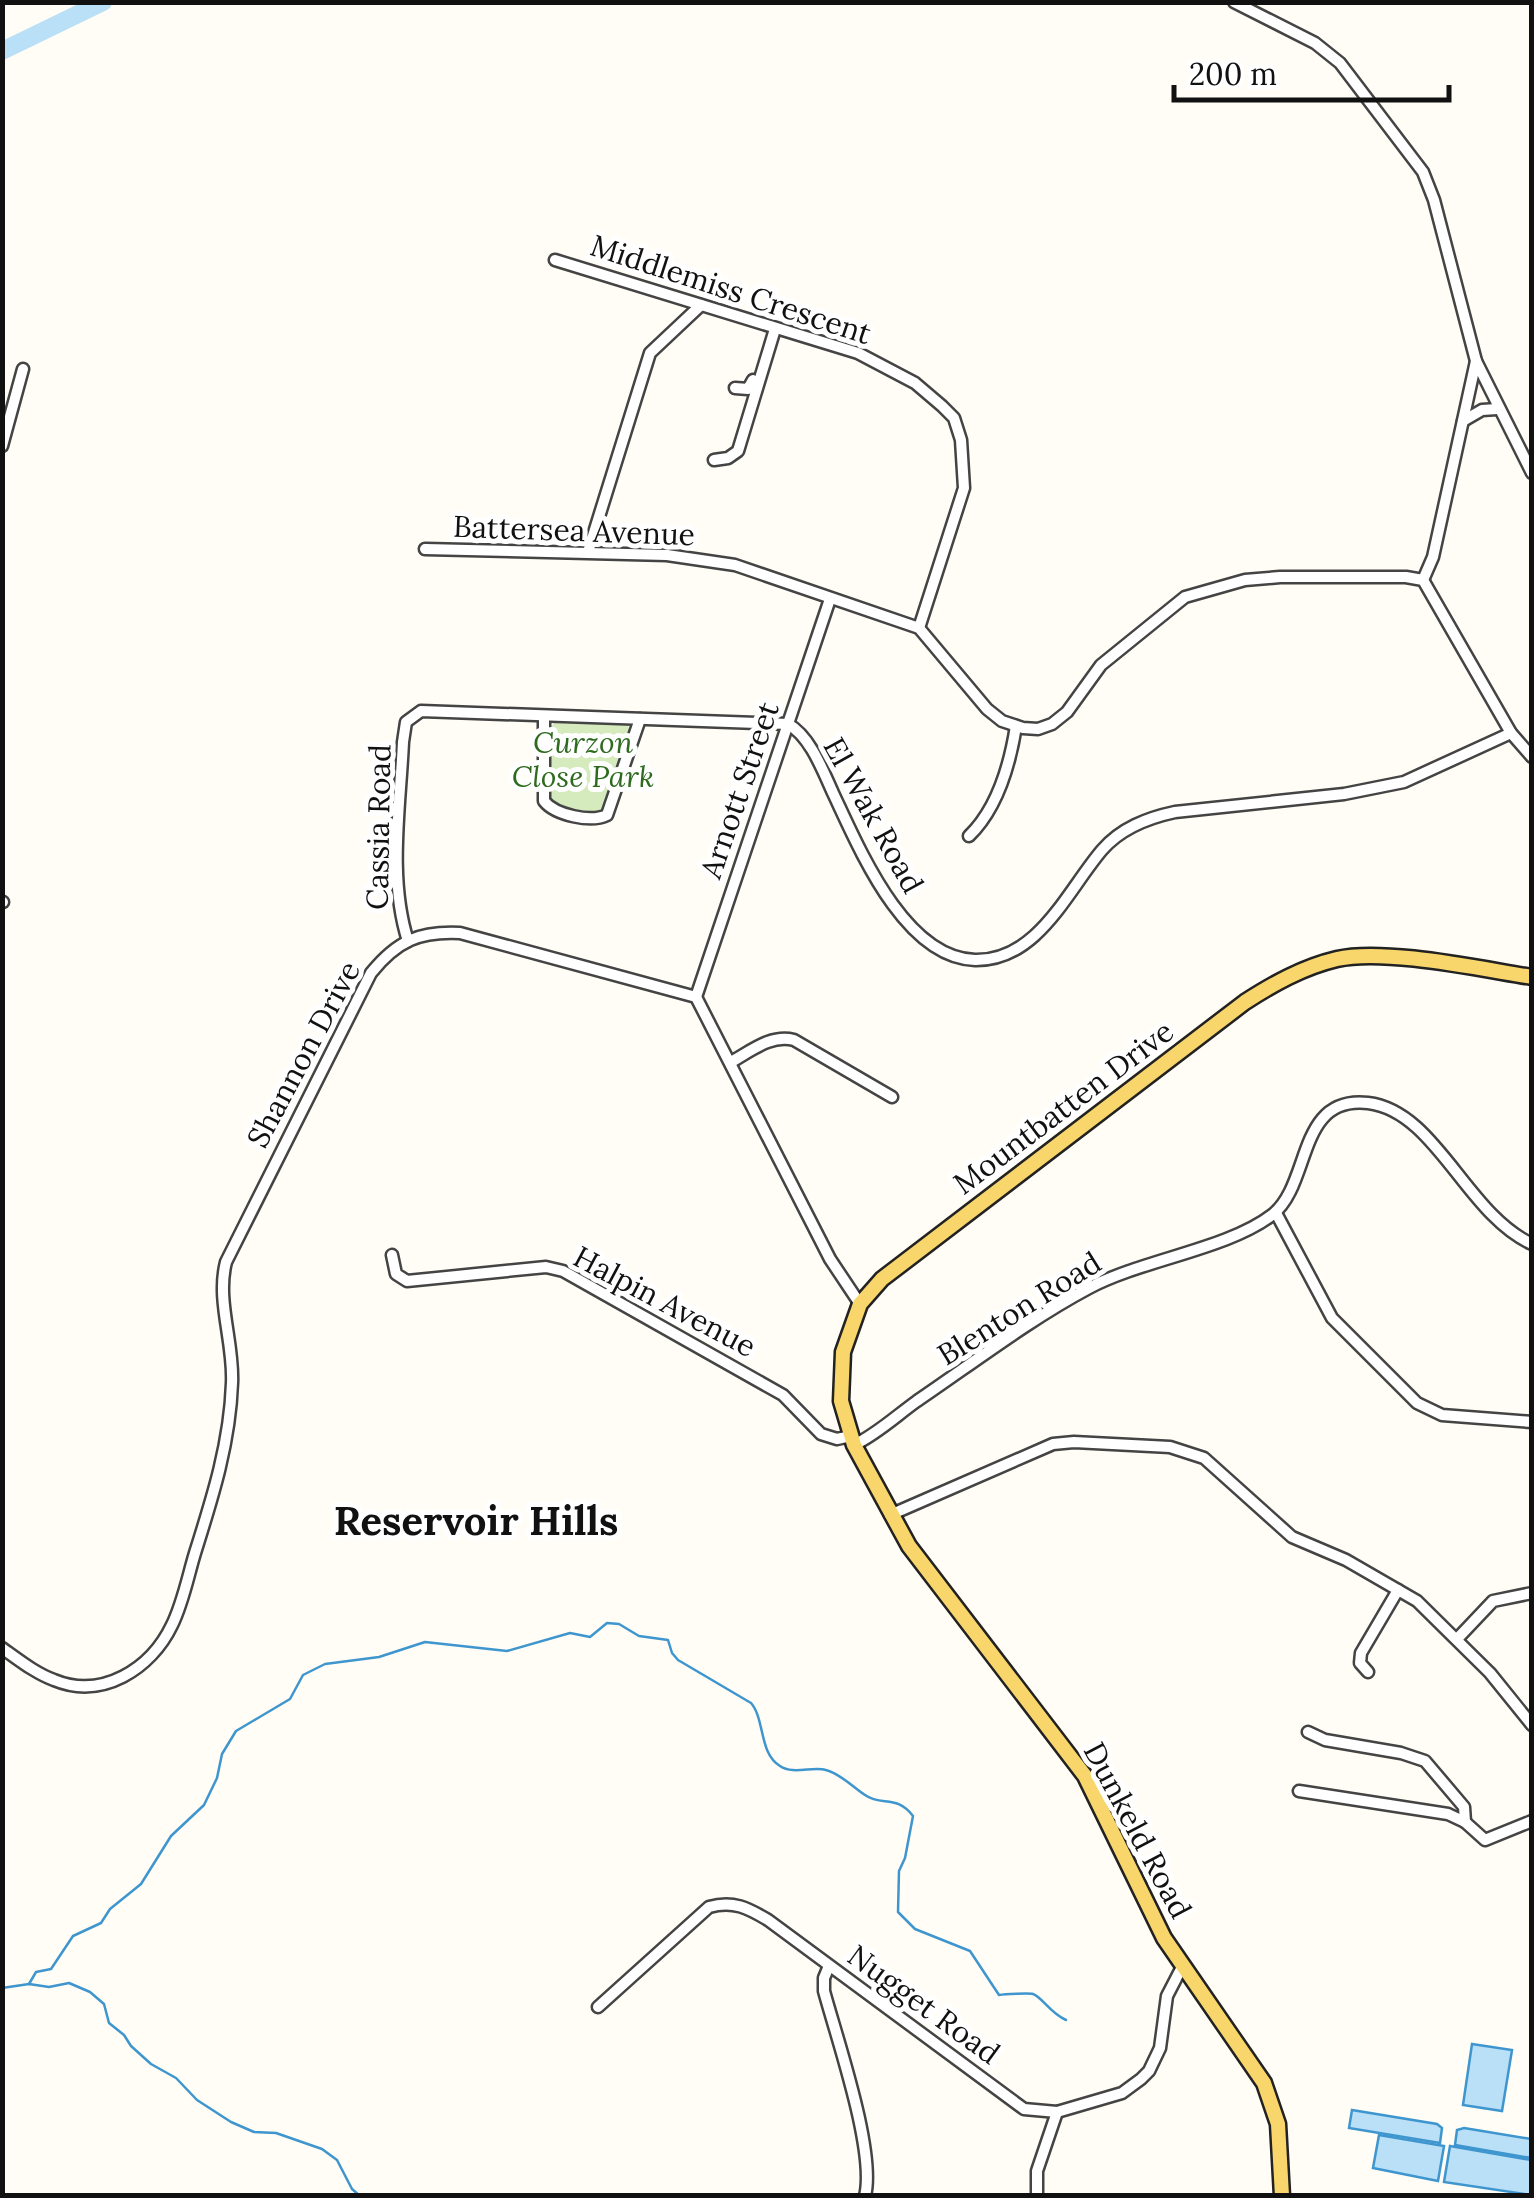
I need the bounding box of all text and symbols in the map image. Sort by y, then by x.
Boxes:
scale bar [1174,40,1449,102]
text: 200 m [1189,55,1277,93]
street label: Middlemiss Crescent [586,226,876,352]
street label: Battersea Avenue [452,507,696,553]
street label: Arnott Street [691,696,787,884]
park label: Curzon Close Park [512,723,654,795]
street label: El Wak Road [816,730,932,900]
street label: Cassia Road [358,744,398,910]
street label: Shannon Drive [238,954,368,1154]
street label: Mountbatten Drive [945,1012,1181,1202]
street label: Halpin Avenue [567,1237,763,1365]
street label: Blenton Road [930,1243,1108,1373]
district label: Reservoir Hills [334,1495,618,1546]
street label: Dunkeld Road [1076,1735,1200,1925]
street label: Nugget Road [840,1936,1008,2073]

